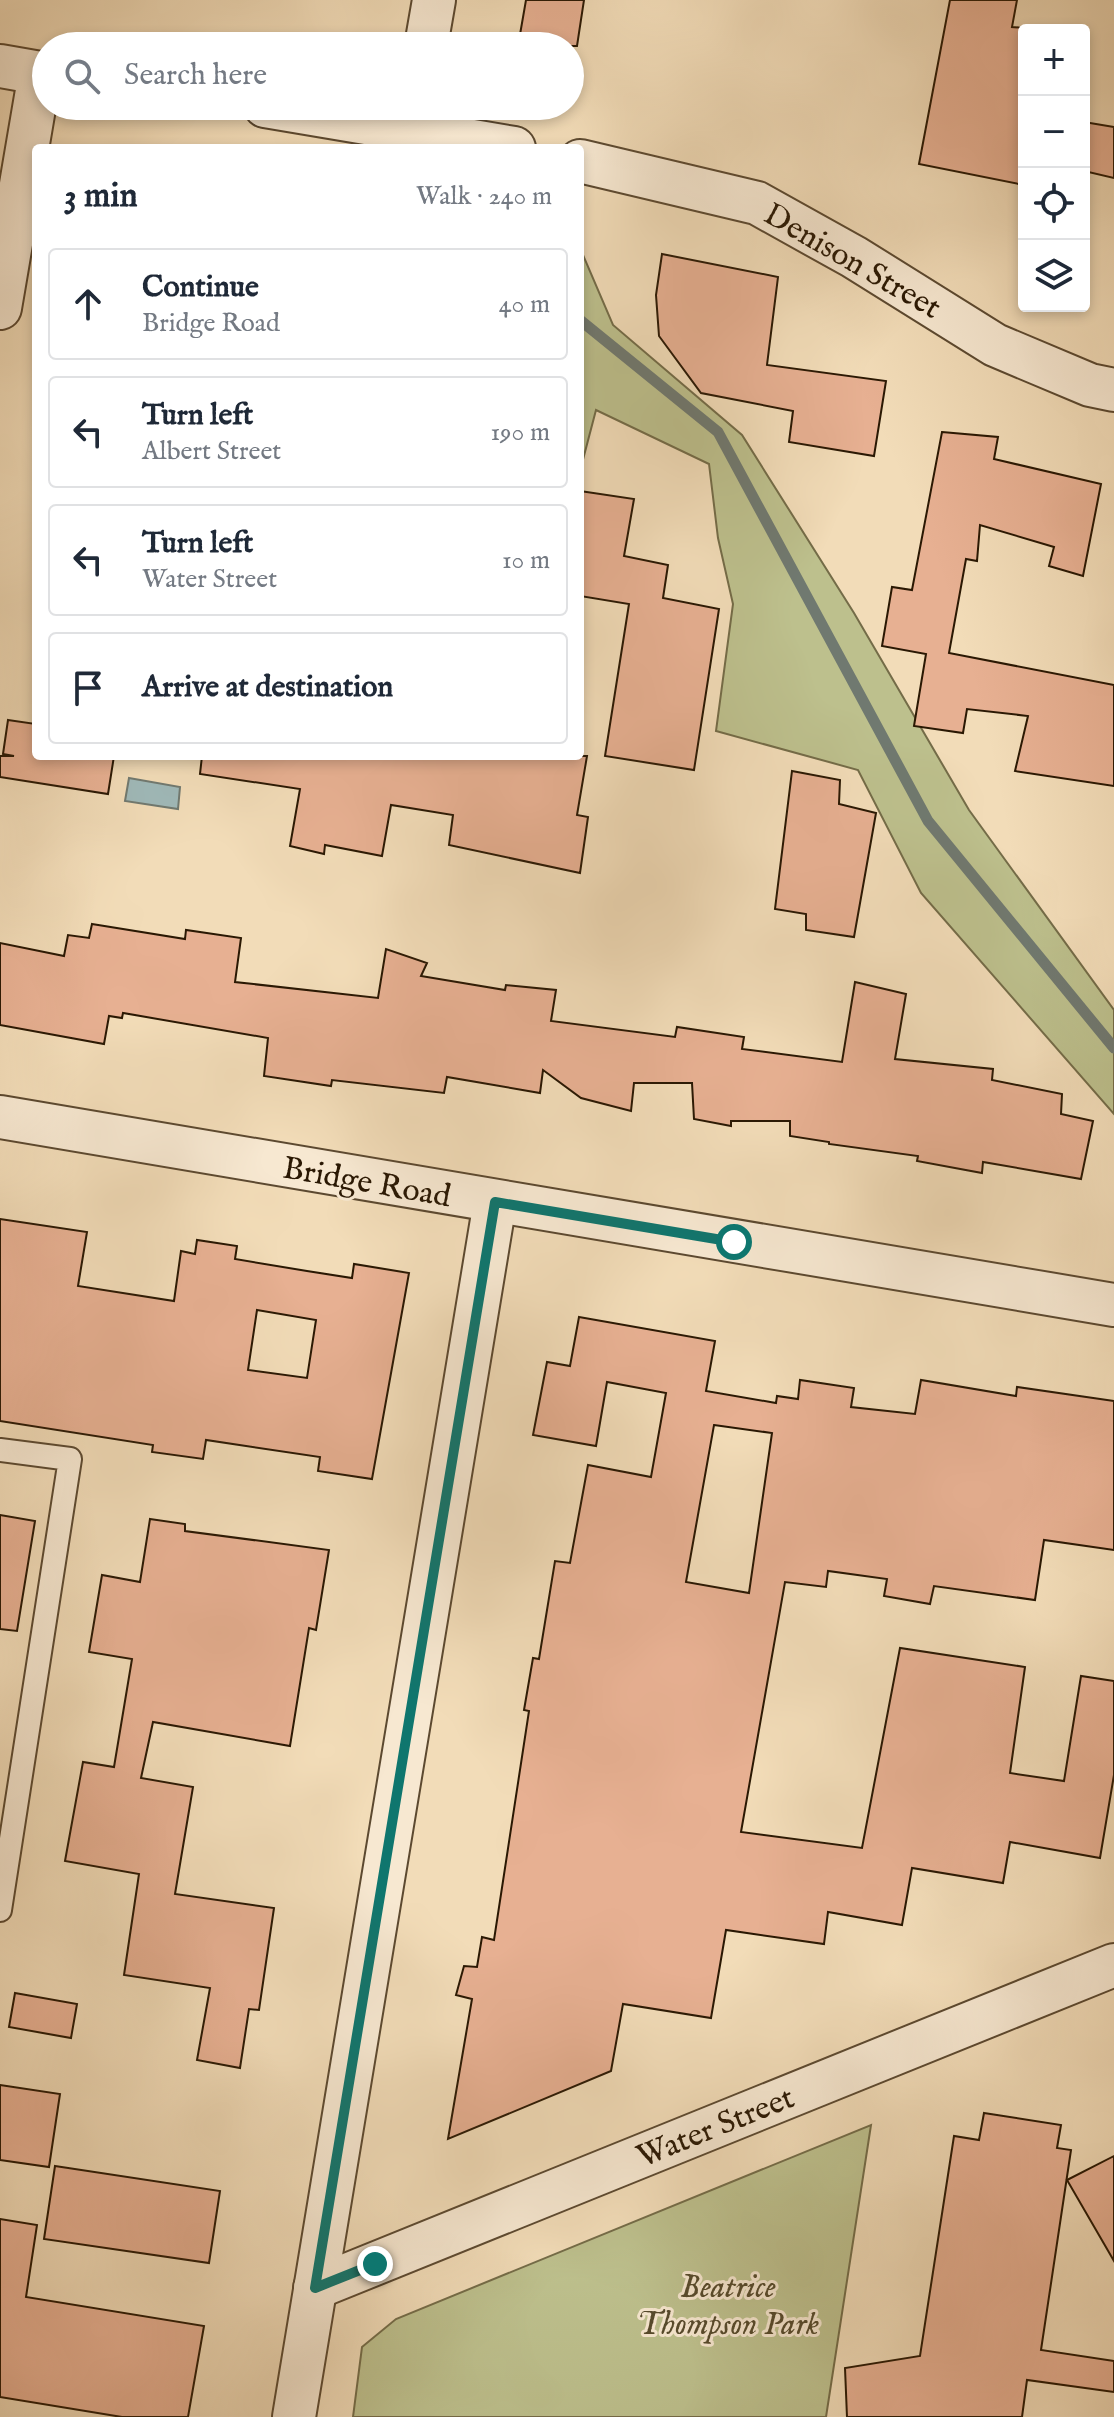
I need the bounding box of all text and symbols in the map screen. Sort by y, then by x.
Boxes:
map controls [1018,24,1090,312]
button: + [1018,24,1090,96]
search box [32,32,584,120]
icon: search [60,54,104,98]
text: Search here [124,57,267,95]
button: − [1018,96,1090,168]
button: locate [1018,168,1090,240]
text: 3 min [64,175,138,218]
text: Walk · 240 m [416,180,552,213]
street label: Denison Street [756,195,948,329]
button: layers [1018,240,1090,312]
text: Continue [142,269,259,307]
icon: ahead [66,282,110,326]
text: 40 m [499,288,550,321]
text: Bridge Road [142,307,280,340]
text: Turn left [142,397,253,435]
icon: left [66,410,110,454]
text: 190 m [490,416,550,449]
text: Albert Street [142,435,281,468]
text: Turn left [142,525,253,563]
icon: left [66,538,110,582]
text: 10 m [502,544,550,577]
text: Water Street [142,563,277,596]
icon: arrive [66,666,110,710]
text: Arrive at destination [142,669,393,707]
street label: Bridge Road [279,1149,455,1219]
route start [716,1224,752,1260]
street label: Water Street [631,2078,801,2178]
route end [357,2246,393,2282]
park label: Beatrice Thompson Park [637,2268,819,2346]

